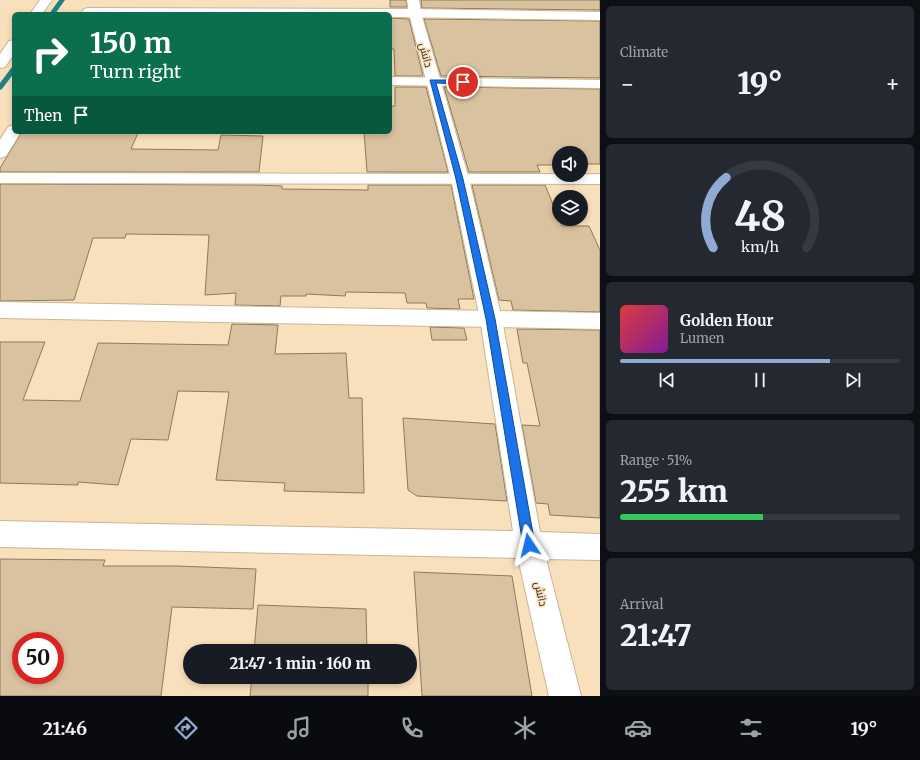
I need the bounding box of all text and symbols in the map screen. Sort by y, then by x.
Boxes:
text: 150 m [90,25,172,61]
icon: right [24,28,76,80]
street label: دانش [416,41,436,69]
text: Climate [620,44,668,61]
text: Turn right [90,60,181,83]
text: 19° [737,64,783,102]
pin [446,65,480,99]
text: − [620,70,635,98]
text: + [885,70,900,98]
icon: arrive [452,71,474,93]
icon: arrive [70,104,92,126]
text: Then [24,106,62,125]
map controls [552,146,588,226]
button: sound [552,146,588,182]
button: layers [552,190,588,226]
text: 48 [734,190,786,242]
text: km/h [741,238,779,256]
text: Golden Hour [680,311,774,330]
text: Lumen [680,330,724,347]
icon: previous [656,369,678,391]
icon: pause [749,369,771,391]
icon: next [842,369,864,391]
text: Range · 51% [620,452,692,469]
text: 255 km [620,472,728,510]
position arrow [508,524,550,566]
street label: دانش [531,580,551,608]
text: Arrival [620,596,663,613]
text: 21:47 [620,616,692,654]
speed limit sign: 50 [12,632,64,684]
text: 21:47 · 1 min · 160 m [229,654,371,673]
icon: directions [172,714,200,742]
icon: music [285,714,313,742]
icon: phone [398,714,426,742]
icon: climate [511,714,539,742]
icon: car [624,714,652,742]
icon: filters [737,714,765,742]
text: 21:46 [43,717,87,740]
text: 19° [850,717,877,740]

